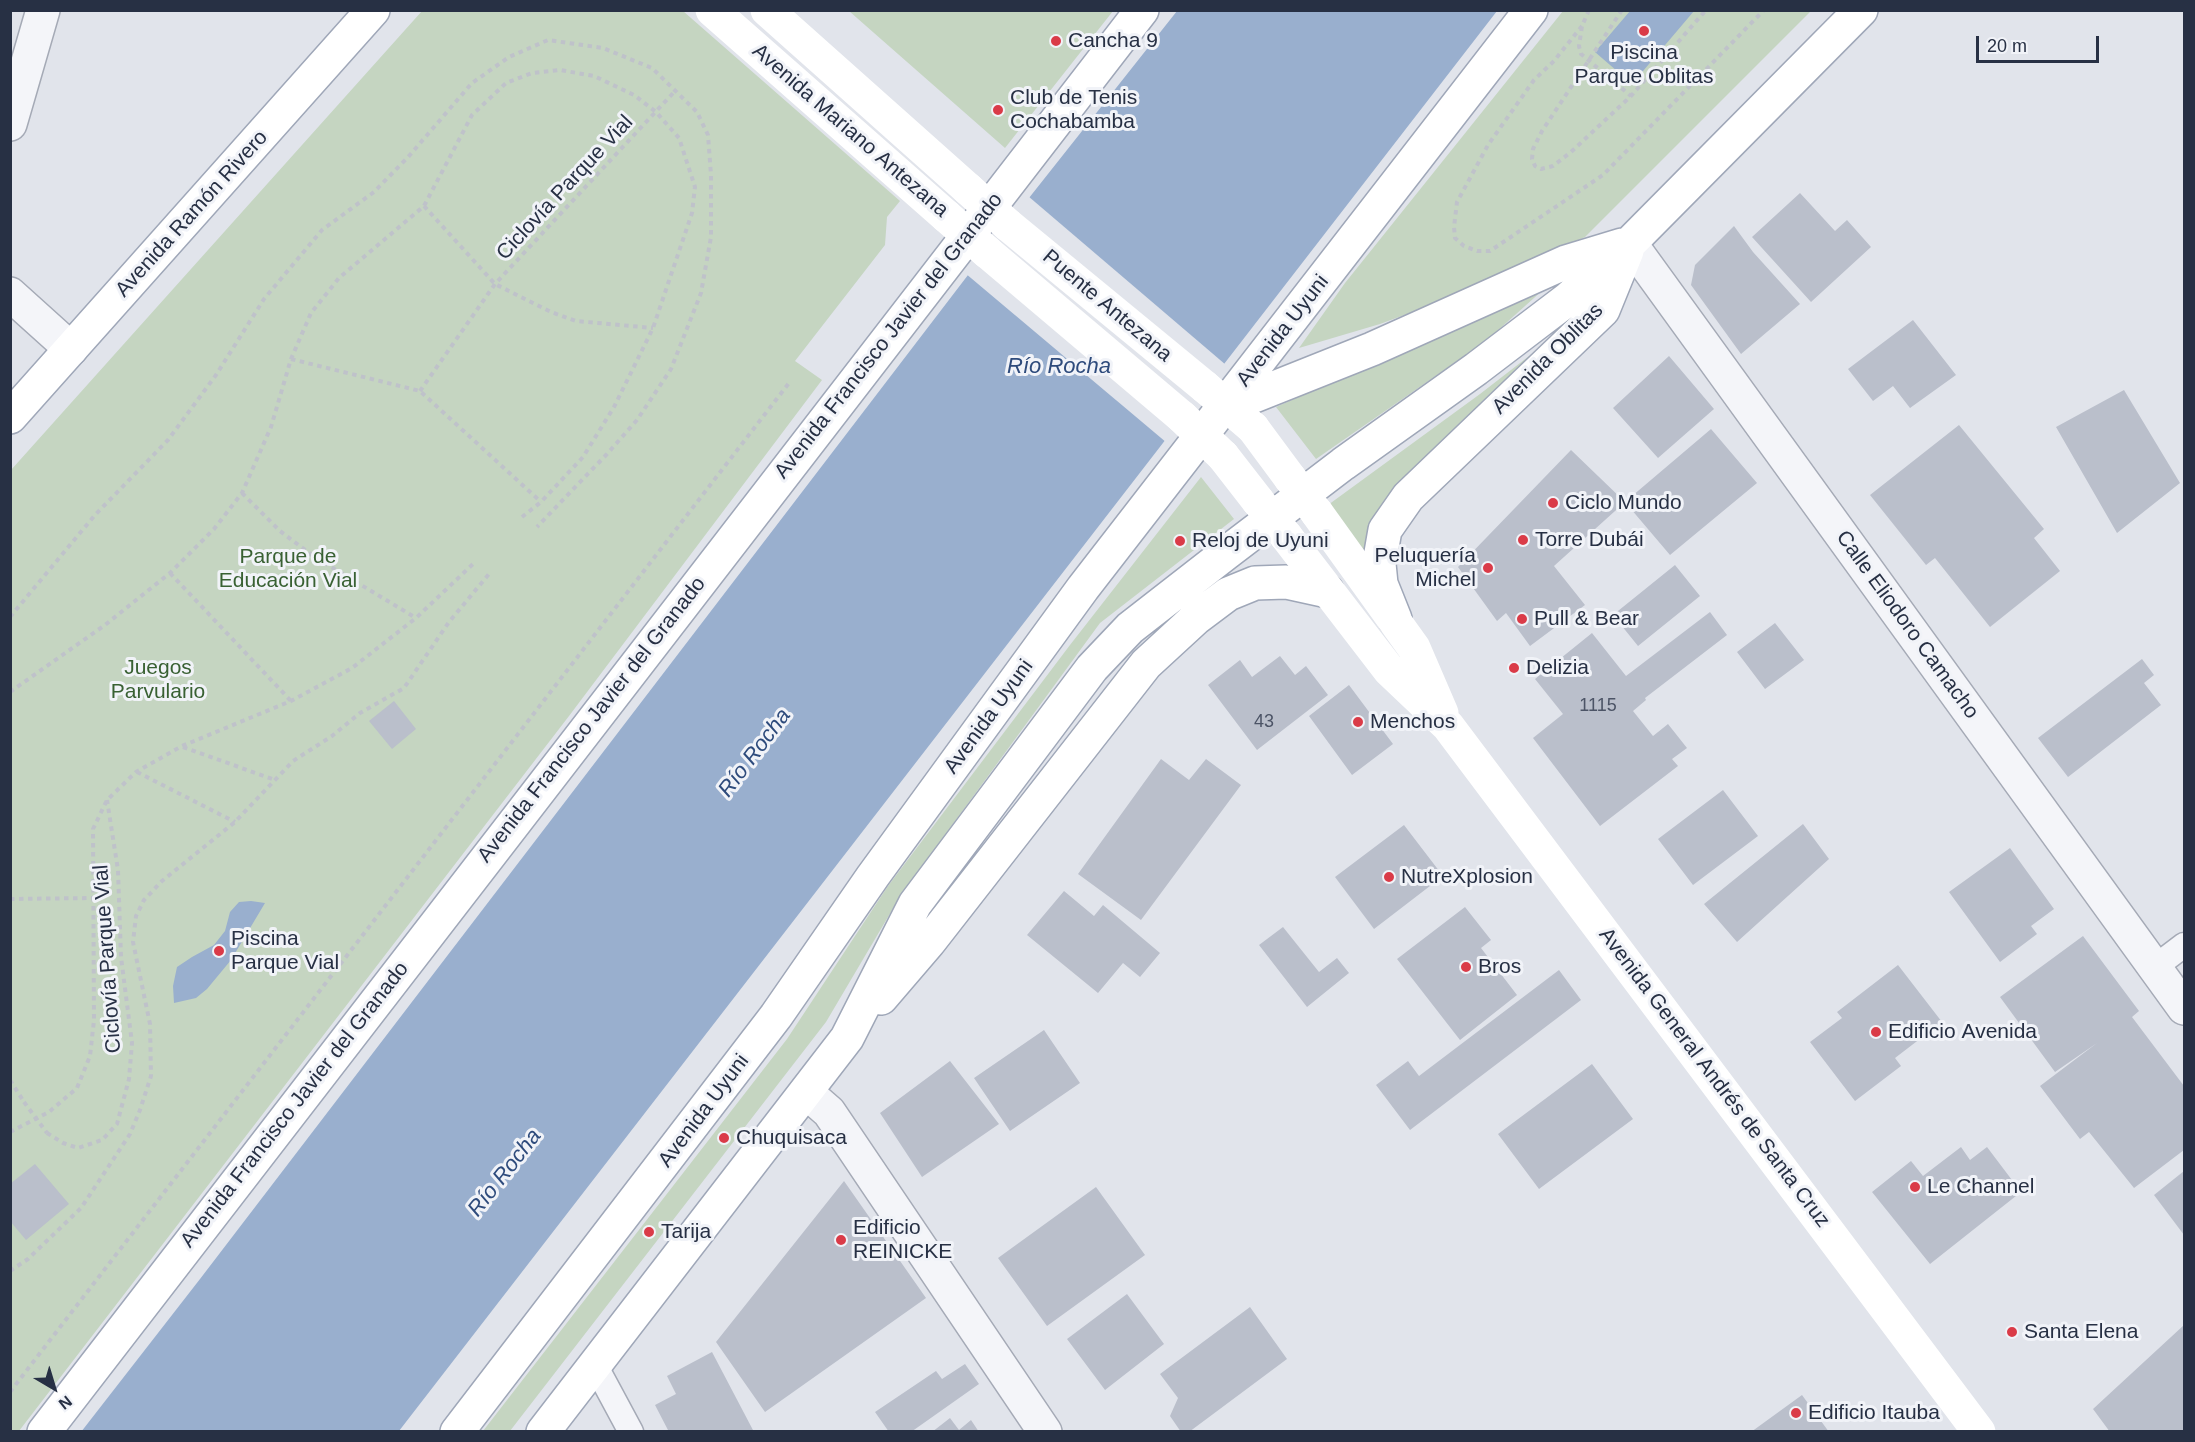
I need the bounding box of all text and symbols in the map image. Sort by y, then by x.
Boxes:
marker: Piscina Parque Oblitas [1637,24,1651,38]
scale bar [1979,24,2102,62]
place label: Cancha 9 [1068,28,1158,54]
marker: Cancha 9 [1049,34,1063,48]
text: 20 m [1987,36,2027,56]
street label: Avenida Mariano Antezana [747,39,953,223]
place label: Piscina Parque Oblitas [1575,40,1713,90]
place label: Club de Tenis Cochabamba [1010,85,1137,135]
marker: Club de Tenis Cochabamba [991,103,1005,117]
street label: Ciclovía Parque Vial [491,110,639,266]
street label: Avenida Ramón Rivero [111,125,273,303]
street label: Avenida Francisco Javier del Granado [770,188,1008,484]
street label: Puente Antezana [1037,245,1177,367]
street label: Avenida Uyuni [1232,270,1334,392]
street label: Avenida Oblitas [1487,298,1609,420]
water label: Río Rocha [1007,354,1111,380]
place label: Ciclo Mundo [1565,490,1682,516]
marker: Ciclo Mundo [1546,496,1560,510]
street label: Calle Eliodoro Camacho [1830,526,1984,724]
place label: Torre Dubái [1535,527,1644,553]
place label: Reloj de Uyuni [1192,528,1329,554]
marker: Torre Dubái [1516,533,1530,547]
marker: Reloj de Uyuni [1173,534,1187,548]
place label: Peluquería Michel [1374,543,1476,593]
park label: Parque de Educación Vial [219,544,357,594]
marker: Peluquería Michel [1481,561,1495,575]
street label: Avenida Francisco Javier del Granado [473,572,711,868]
place label: Pull & Bear [1534,606,1639,632]
marker: Pull & Bear [1515,612,1529,626]
park label: Juegos Parvulario [111,655,205,705]
street label: Avenida Uyuni [939,655,1039,779]
place label: Delizia [1526,655,1589,681]
marker: Delizia [1507,661,1521,675]
house number: 1115 [1579,695,1617,717]
water label: Río Rocha [713,704,797,802]
place label: Menchos [1370,709,1455,735]
house number: 43 [1254,711,1274,733]
marker: Menchos [1351,715,1365,729]
street label: Ciclovía Parque Vial [89,864,127,1054]
place label: NutreXplosion [1401,864,1533,890]
marker: NutreXplosion [1382,870,1396,884]
street label: Avenida General Andrés de Santa Cruz [1593,923,1835,1233]
place label: Piscina Parque Vial [231,926,339,976]
marker: Piscina Parque Vial [212,944,226,958]
place label: Bros [1478,954,1521,980]
street label: Avenida Francisco Javier del Granado [176,957,414,1253]
marker: Bros [1459,960,1473,974]
place label: Edificio Avenida [1888,1019,2037,1045]
marker: Edificio Avenida [1869,1025,1883,1039]
street label: Avenida Uyuni [653,1049,755,1173]
water label: Río Rocha [463,1124,547,1222]
place label: Chuquisaca [736,1125,847,1151]
marker: Chuquisaca [717,1131,731,1145]
place label: Le Channel [1927,1174,2034,1200]
marker: Le Channel [1908,1180,1922,1194]
place label: Edificio REINICKE [853,1215,952,1265]
place label: Tarija [661,1219,711,1245]
marker: Tarija [642,1225,656,1239]
marker: Edificio REINICKE [834,1233,848,1247]
place label: Santa Elena [2024,1319,2138,1345]
marker: Santa Elena [2005,1325,2019,1339]
north arrow [24,1358,84,1418]
text: N [56,1392,75,1413]
place label: Edificio Itauba [1808,1400,1940,1426]
marker: Edificio Itauba [1789,1406,1803,1420]

